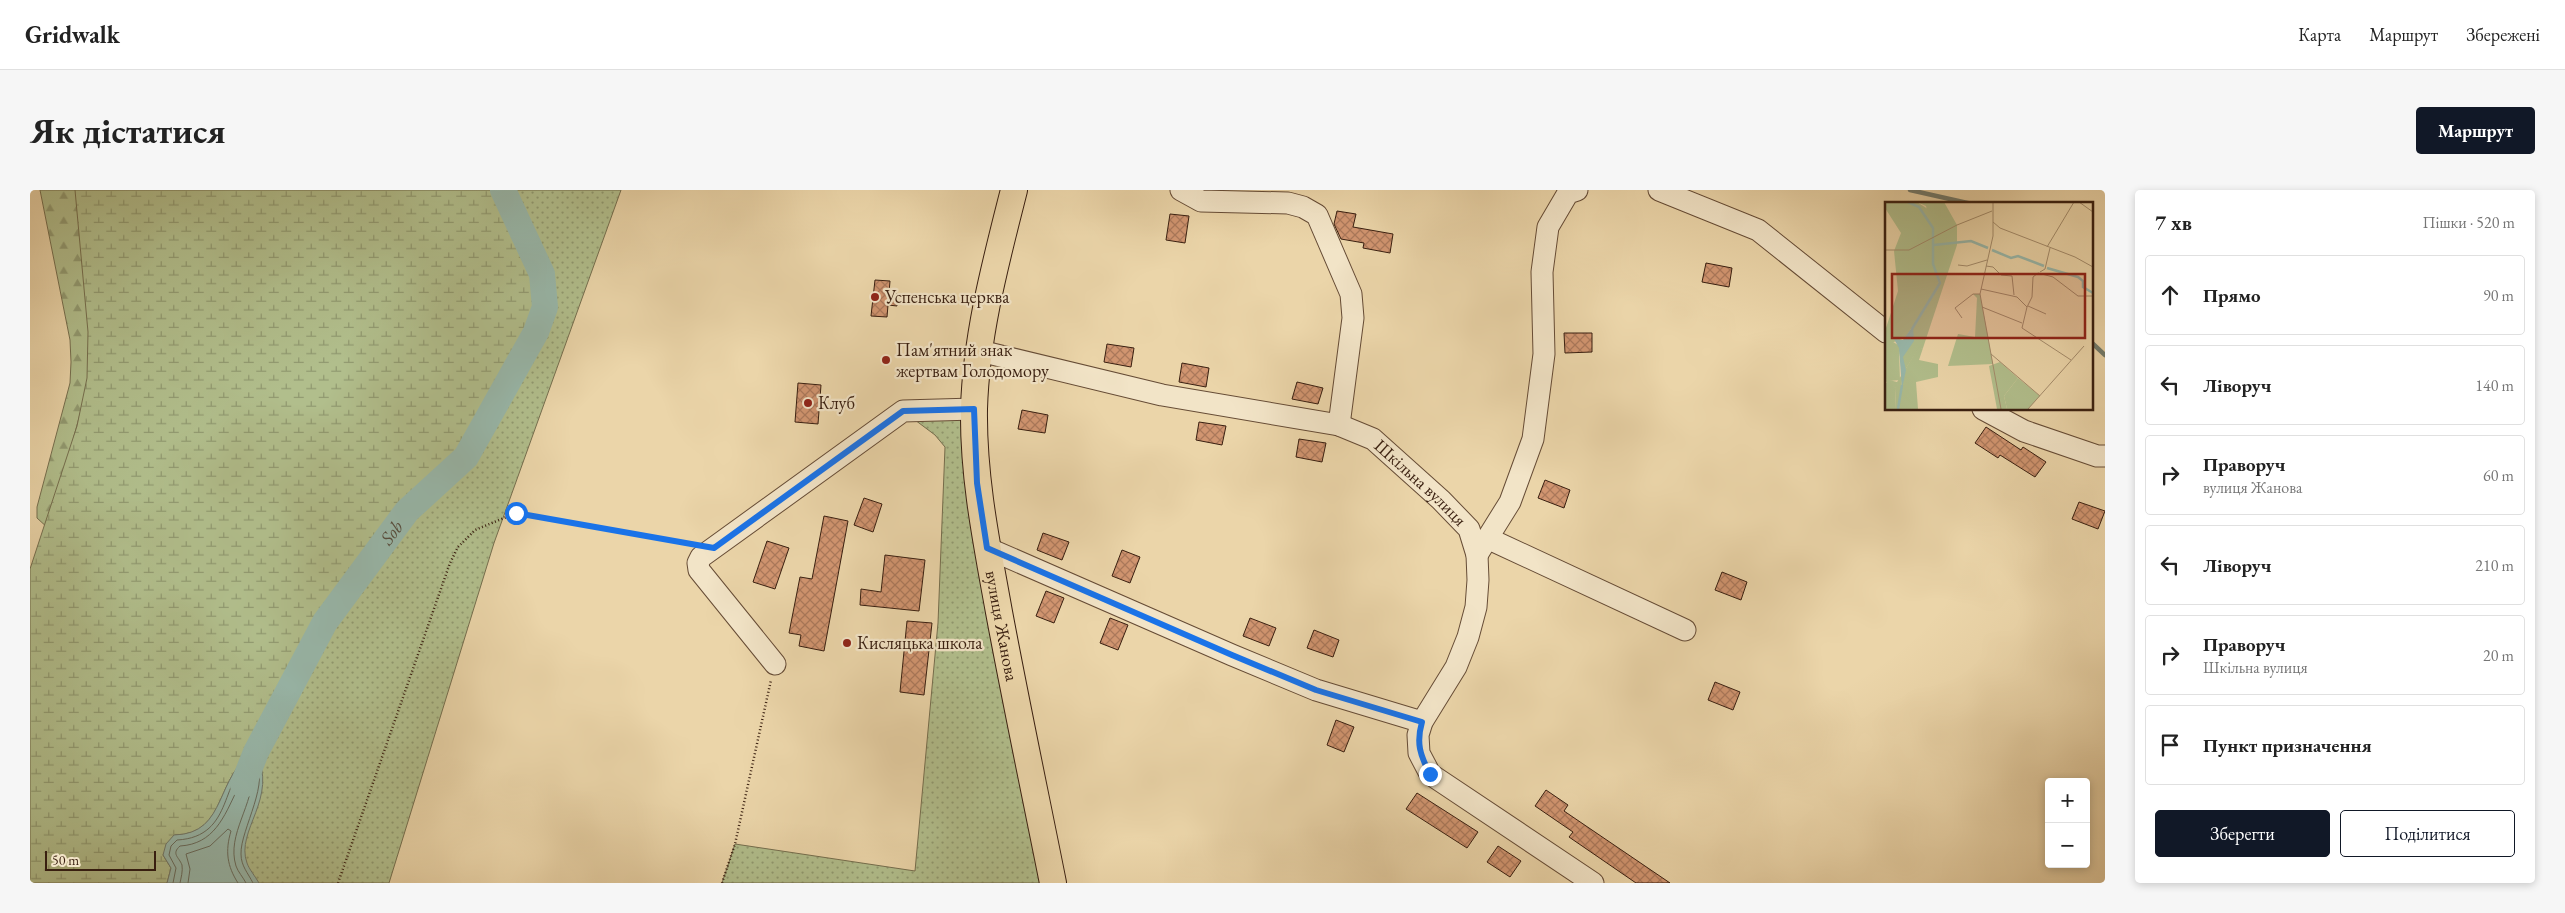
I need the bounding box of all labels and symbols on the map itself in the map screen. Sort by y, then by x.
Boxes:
inset map [1885,202,2092,410]
place label: Успенська церква [884,285,1010,308]
marker: Успенська церква [869,291,881,303]
place label: Пам'ятний знак жертвам Голодомору [896,338,1049,382]
marker: Пам'ятний знак жертвам Голодомору [880,354,892,366]
place label: Клуб [818,391,855,414]
marker: Клуб [802,397,814,409]
street label: Шкільна вулиця [1370,434,1472,531]
route start [505,502,528,525]
water label: Sob [374,515,409,551]
street label: вулиця Жанова [981,569,1024,684]
place label: Кисляцька школа [857,631,983,654]
marker: Кисляцька школа [841,637,853,649]
route end [1419,763,1442,786]
scale bar [45,848,156,871]

